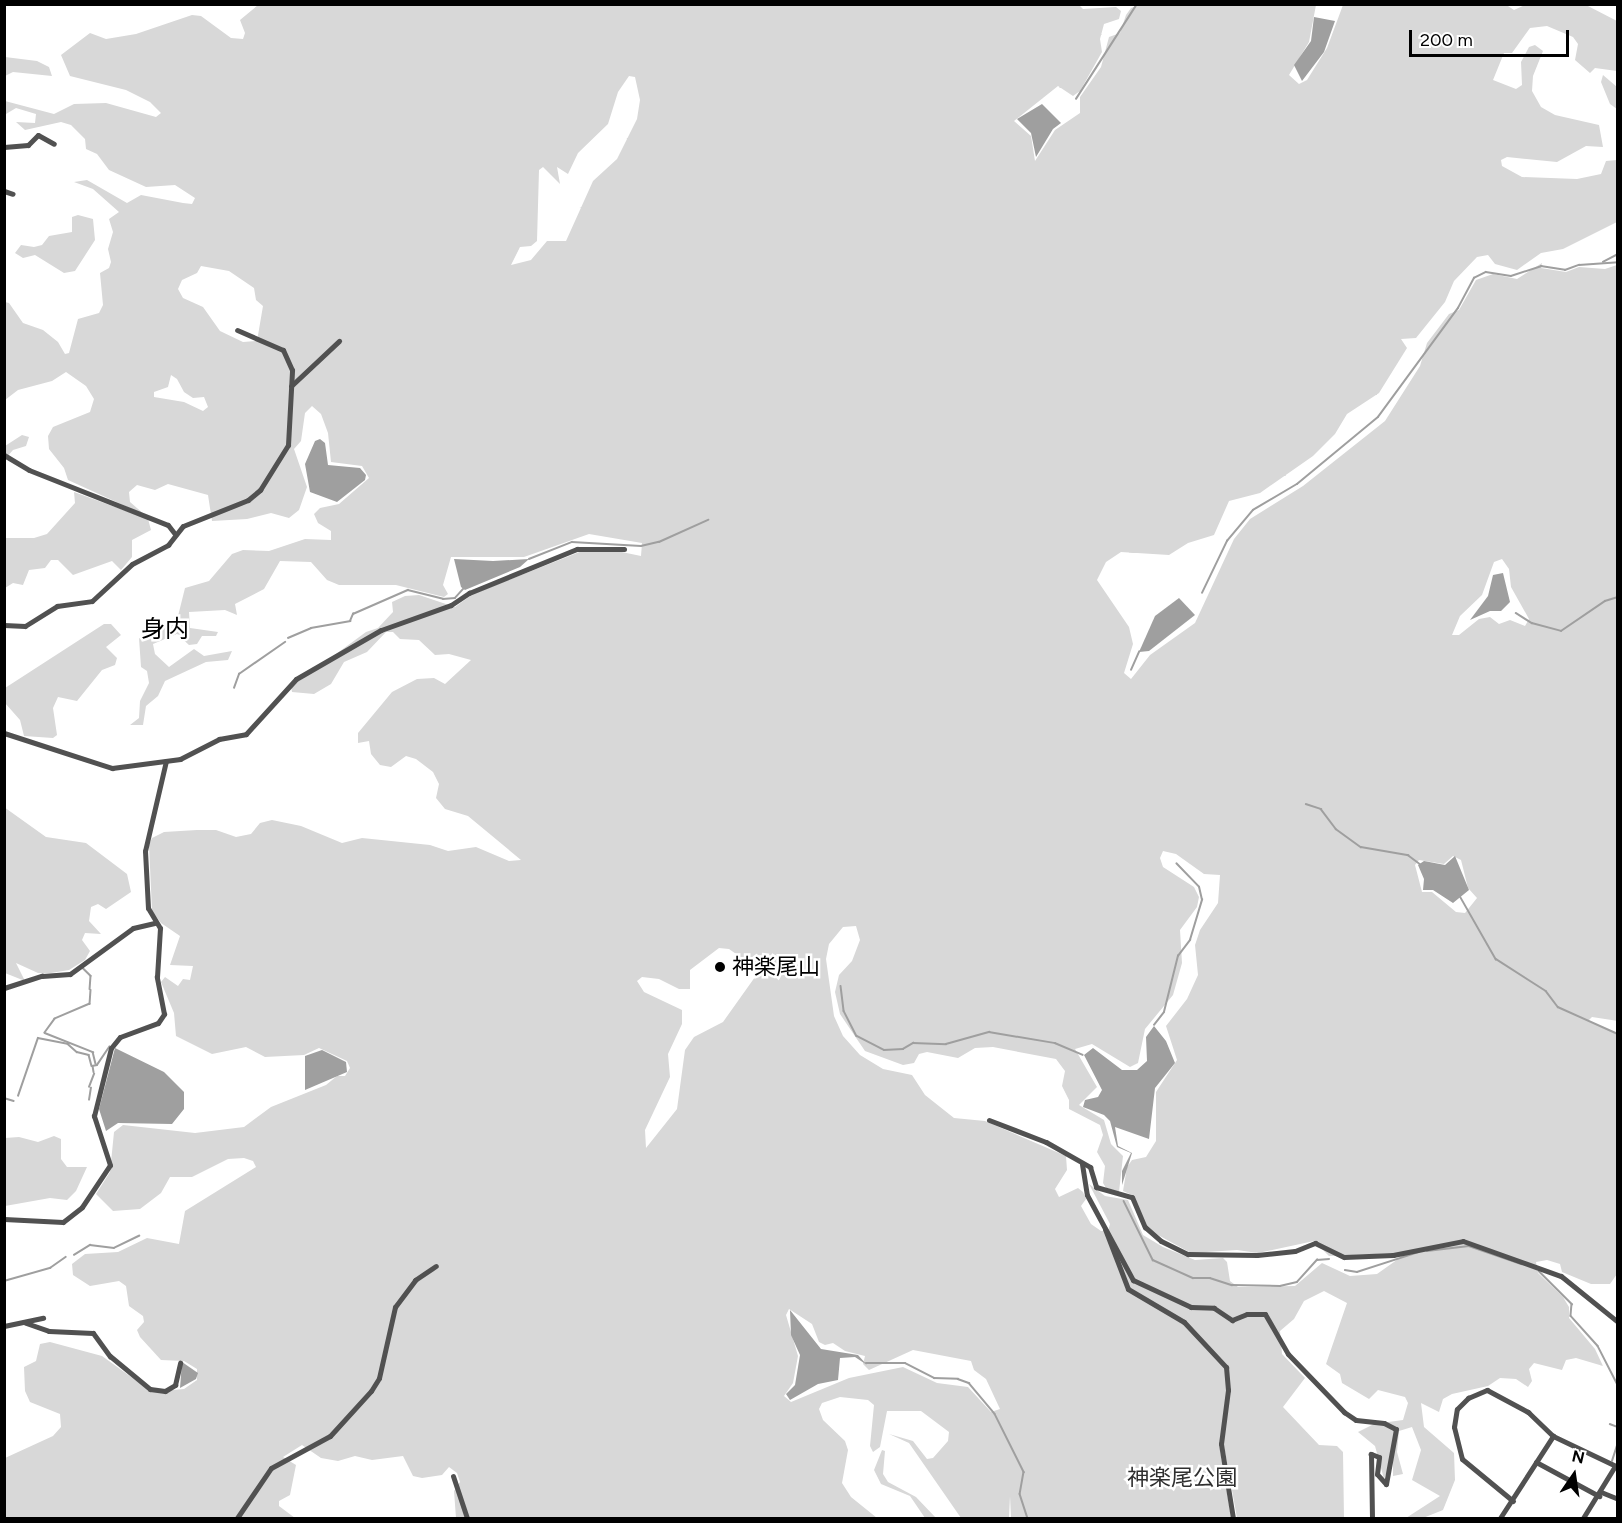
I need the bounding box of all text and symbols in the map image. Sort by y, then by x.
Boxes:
scale bar [1412,18,1572,56]
text: 200 m [1420,29,1473,51]
district label: 身内 [141,615,189,643]
place label: 神楽尾山 [732,954,820,980]
marker: 神楽尾山 [713,960,727,974]
north arrow [1544,1445,1604,1505]
text: N [1570,1446,1586,1468]
park label: 神楽尾公園 [1127,1465,1237,1491]

